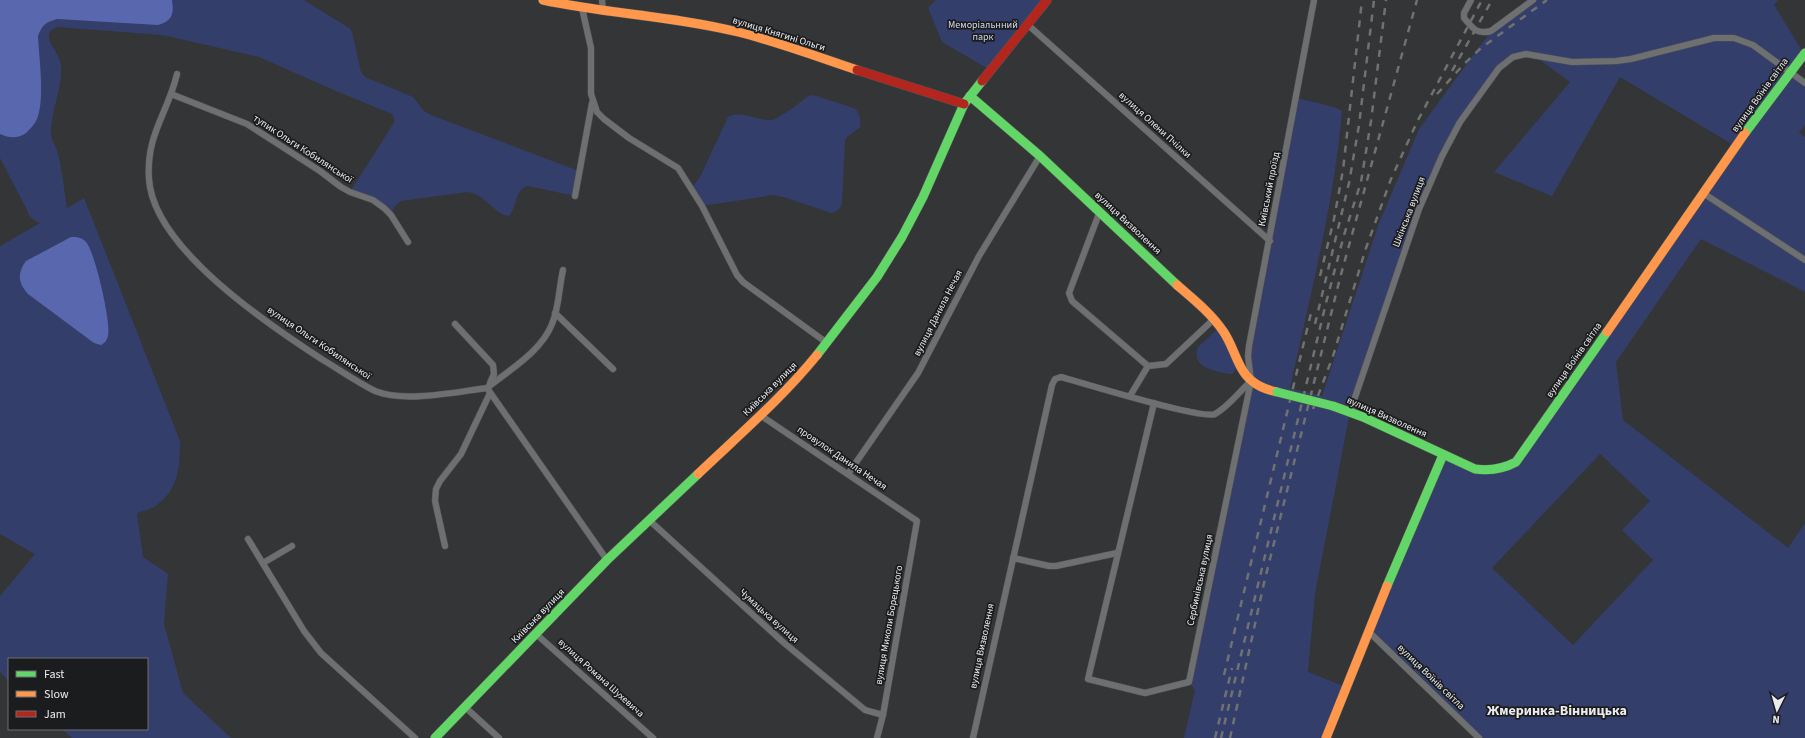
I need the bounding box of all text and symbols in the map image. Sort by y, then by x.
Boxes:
street label: вулиця Княгині Ольги [731,13,827,55]
park label: Меморіальнний парк [948,18,1018,44]
street label: вулиця Воїнів світла [1728,55,1792,135]
street label: вулиця Олени Пчілки [1116,89,1194,161]
street label: тупик Ольги Кобилянської [250,111,356,187]
street label: Київський проїзд [1255,150,1283,227]
street label: Шкінська вулиця [1389,175,1429,249]
street label: вулиця Визволення [1092,188,1164,258]
street label: вулиця Данила Нечая [910,267,966,359]
street label: вулиця Ольги Кобилянської [264,303,374,383]
street label: вулиця Воїнів світла [1543,320,1605,400]
street label: Київська вулиця [740,359,800,419]
street label: вулиця Визволення [1345,393,1429,441]
street label: провулок Данила Нечая [794,423,890,493]
street label: Сербинівська вулиця [1183,533,1217,627]
street label: вулиця Миколи Борецького [872,564,906,686]
street label: Київська вулиця [508,585,568,647]
street label: Чумацька вулиця [736,585,802,647]
street label: вулиця Визволення [966,602,998,690]
street label: вулиця Романа Шухевича [555,635,647,721]
street label: вулиця Воїнів світла [1394,641,1468,713]
legend [8,658,148,730]
text: Fast [44,666,64,683]
text: Slow [44,686,69,703]
north arrow [1757,690,1797,730]
district label: Жмеринка-Вінницька [1487,701,1627,721]
text: Jam [44,706,66,723]
text: N [1772,712,1780,727]

